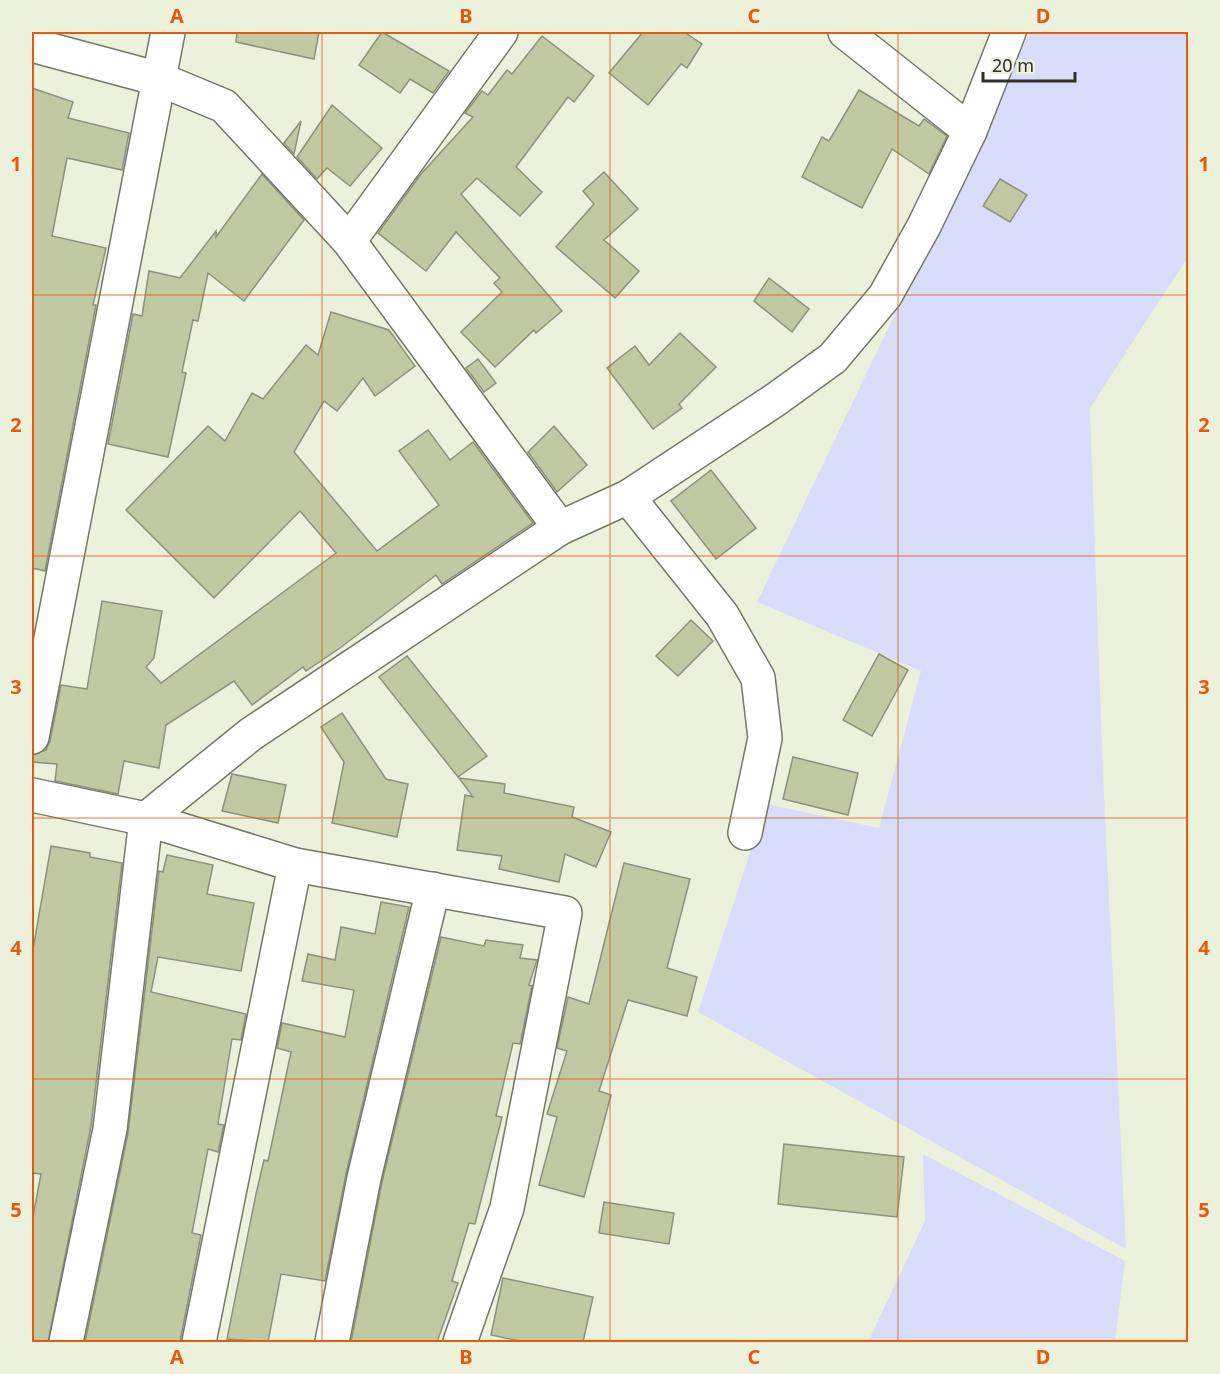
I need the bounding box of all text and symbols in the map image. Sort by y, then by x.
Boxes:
text: A [170,2,184,29]
text: B [459,2,473,29]
text: C [748,2,761,29]
text: D [1036,2,1050,29]
scale bar [983,45,1074,83]
text: 20 m [992,53,1034,77]
text: 1 [10,150,22,177]
text: 1 [1198,150,1210,177]
text: 2 [10,411,22,438]
text: 2 [1198,411,1210,438]
text: 3 [10,673,22,700]
text: 3 [1198,673,1210,700]
text: 4 [10,934,22,961]
text: 4 [1198,934,1210,961]
text: 5 [10,1196,22,1223]
text: 5 [1198,1196,1210,1223]
text: A [170,1343,184,1370]
text: B [459,1343,473,1370]
text: C [748,1343,761,1370]
text: D [1036,1343,1050,1370]

